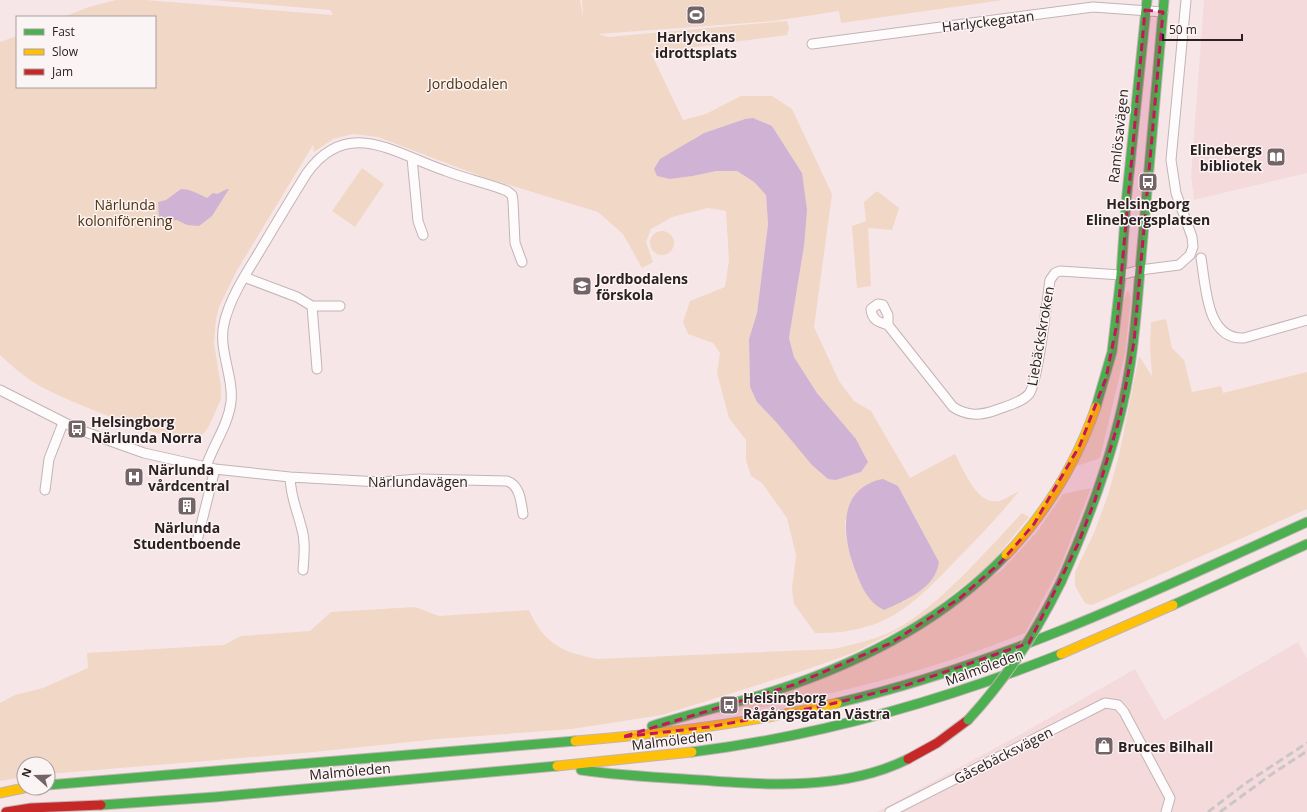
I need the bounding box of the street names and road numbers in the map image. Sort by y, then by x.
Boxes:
street label: Harlyckegatan [941,6,1035,36]
street label: Ramlösavägen [1104,88,1132,184]
street label: Liebäckskroken [1022,285,1058,387]
street label: Närlundavägen [368,472,468,491]
street label: Malmöleden [942,644,1026,690]
street label: Gåsebäcksvägen [950,722,1056,788]
street label: Malmöleden [630,726,714,754]
street label: Malmöleden [308,758,392,784]

